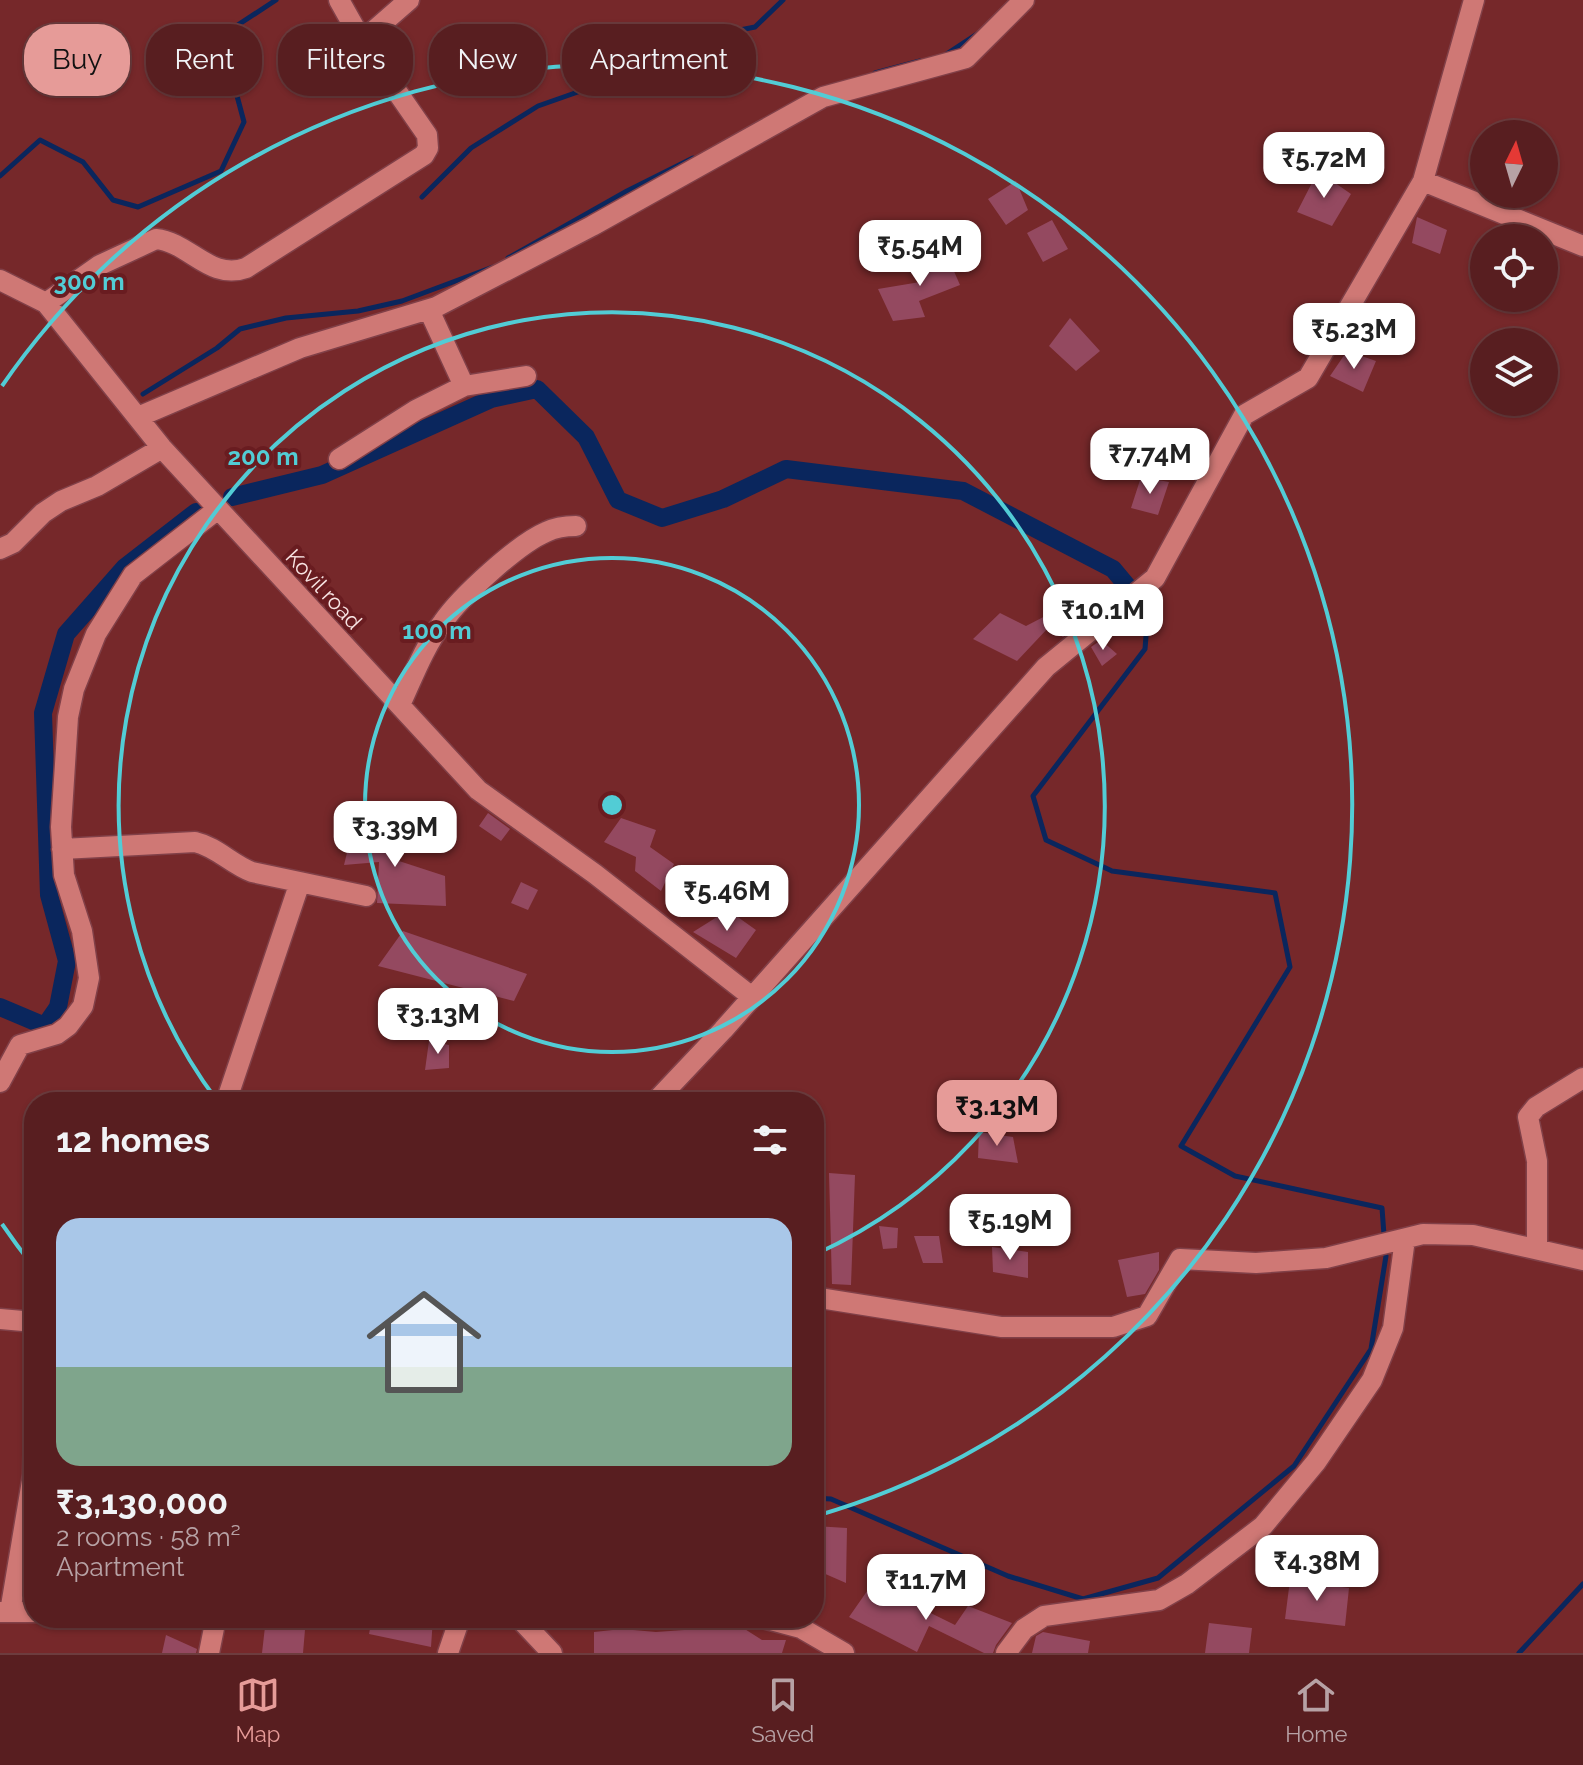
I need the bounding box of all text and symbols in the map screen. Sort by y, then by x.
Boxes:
chip: Buy [24,24,130,96]
chip: Rent [146,24,262,96]
chip: Filters [278,24,413,96]
chip: New [429,24,546,96]
chip: Apartment [562,24,756,96]
north arrow [1470,120,1558,208]
map controls [1470,120,1558,416]
pin: ₹5.72M [1259,132,1389,200]
text: ₹5.72M [1281,143,1367,173]
pin: ₹5.54M [855,220,985,288]
button: locate [1470,224,1558,312]
text: ₹5.54M [877,231,963,261]
text: 300 m [54,267,124,296]
pin: ₹5.23M [1289,303,1419,371]
text: ₹5.23M [1311,314,1397,344]
button: layers [1470,328,1558,416]
pin: ₹7.74M [1085,428,1215,496]
text: ₹7.74M [1108,439,1192,469]
text: 200 m [227,442,299,471]
street label: Kovil road [280,544,368,634]
pin: ₹10.1M [1038,584,1168,652]
text: ₹10.1M [1061,595,1145,625]
text: 100 m [402,616,472,645]
centre of rings [598,791,626,819]
pin: ₹3.39M [330,801,460,869]
text: ₹3.39M [352,812,438,842]
pin: ₹5.46M [662,865,792,933]
text: ₹5.46M [683,876,771,906]
pin: ₹3.13M [373,988,503,1056]
text: ₹3.13M [396,999,480,1029]
pin: ₹3.13M [932,1080,1062,1148]
text: ₹3.13M [955,1091,1039,1121]
icon: filters [748,1118,792,1162]
text: 12 homes [56,1120,210,1160]
pin: ₹5.19M [945,1194,1075,1262]
text: ₹5.19M [968,1205,1052,1235]
icon: home [352,1270,496,1414]
text: ₹3,130,000 [56,1482,228,1522]
text: 2 rooms · 58 m² [56,1522,241,1552]
pin: ₹4.38M [1252,1535,1382,1603]
text: ₹4.38M [1273,1546,1361,1576]
text: Apartment [56,1552,185,1582]
pin: ₹11.7M [861,1554,991,1622]
text: ₹11.7M [885,1565,967,1595]
tab: Map [236,1673,280,1747]
tab: Saved [751,1673,814,1747]
tab: Home [1285,1673,1347,1747]

